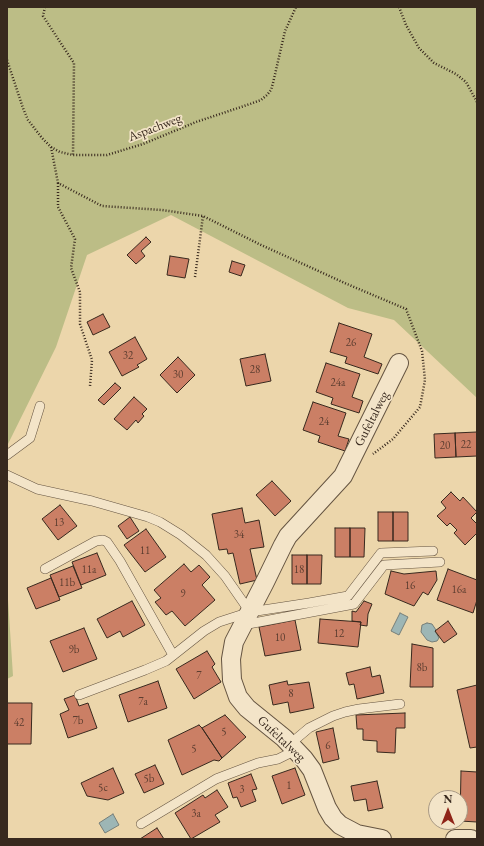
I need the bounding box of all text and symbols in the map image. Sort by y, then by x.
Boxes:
street label: Aspachweg [126,111,184,145]
house number: 26 [346,336,356,350]
house number: 32 [123,349,133,363]
house number: 28 [250,363,260,377]
house number: 30 [173,368,183,382]
house number: 24a [331,376,345,390]
street label: Gufeltalweg [351,389,393,449]
house number: 24 [319,415,329,429]
house number: 22 [461,438,471,452]
house number: 20 [440,439,450,453]
house number: 13 [54,516,64,530]
house number: 34 [234,528,244,542]
house number: 11 [140,544,150,558]
house number: 11a [82,563,96,577]
house number: 18 [294,563,304,577]
house number: 11b [59,576,75,590]
house number: 16 [405,579,415,593]
house number: 16a [452,583,466,597]
house number: 9 [180,587,186,601]
house number: 12 [334,627,344,641]
house number: 10 [275,631,285,645]
house number: 9b [69,643,79,657]
house number: 8b [417,661,427,675]
house number: 7 [196,669,202,683]
house number: 8 [288,687,294,701]
house number: 7a [138,695,148,709]
street label: Gufeltalweg [254,713,308,765]
house number: 7b [73,714,83,728]
house number: 42 [14,716,24,730]
house number: 5 [221,725,227,739]
house number: 6 [325,739,331,753]
house number: 5 [191,742,197,756]
house number: 5b [144,772,154,786]
house number: 1 [286,779,292,793]
house number: 5c [98,781,108,795]
house number: 3 [239,783,245,797]
north arrow [428,790,468,830]
text: N [444,792,452,806]
house number: 3a [191,807,201,821]

